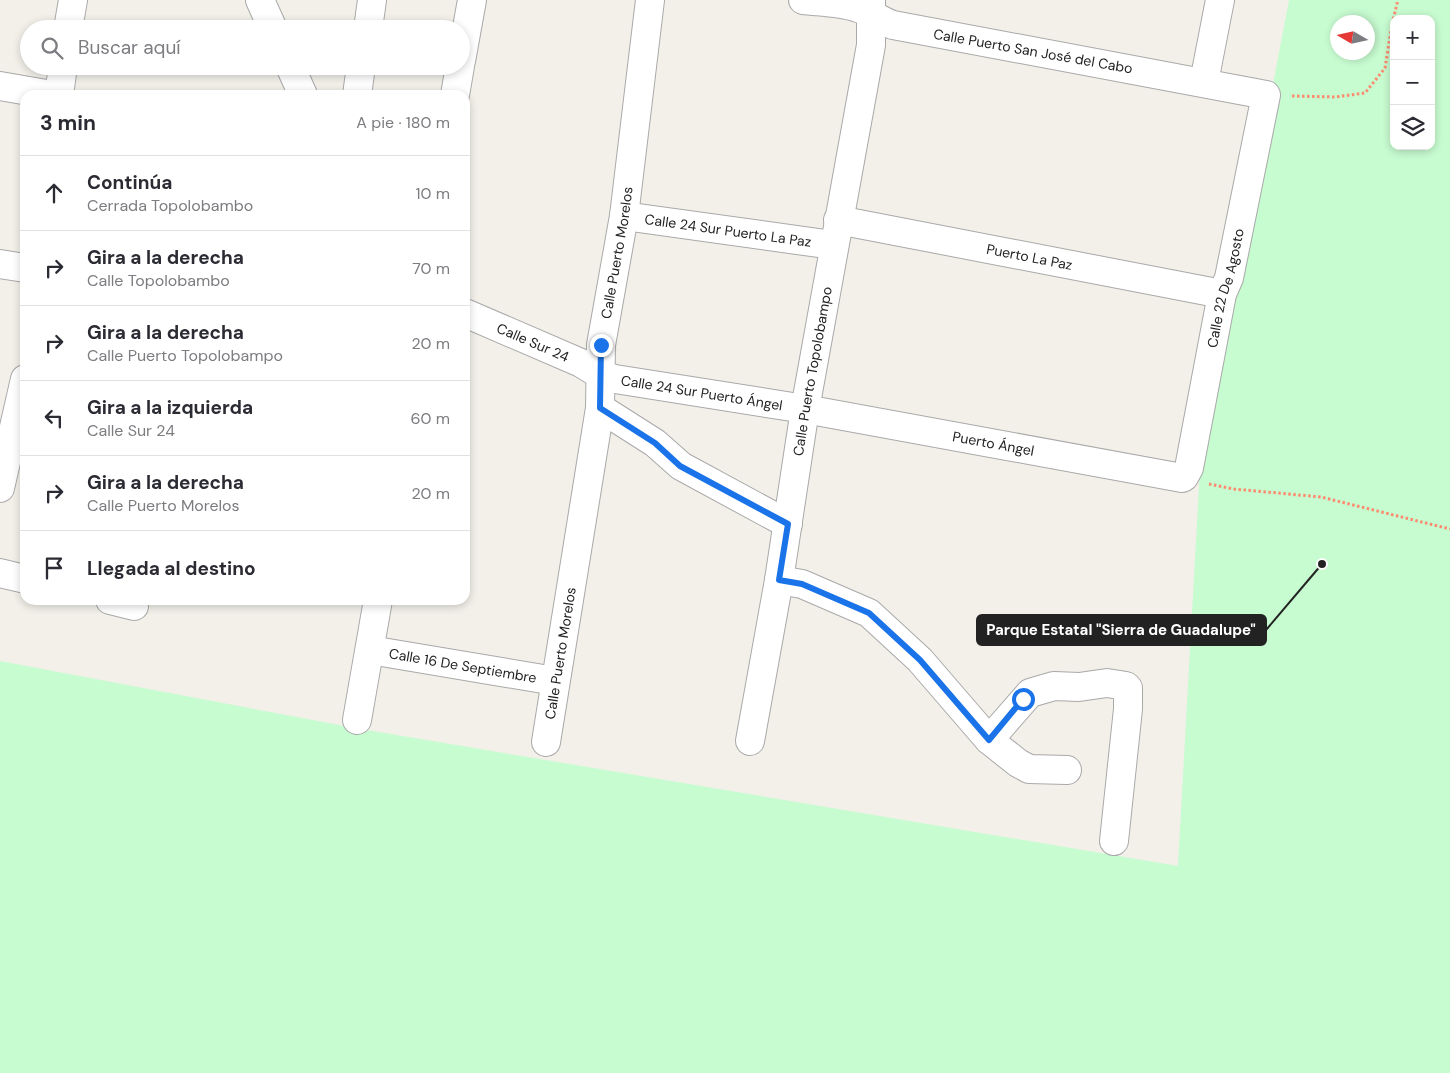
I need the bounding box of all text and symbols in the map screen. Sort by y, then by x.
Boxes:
north arrow [1330,15,1375,60]
map controls [1390,15,1435,150]
button: + [1390,15,1435,60]
search box [20,20,470,75]
street label: Calle Puerto San José del Cabo [932,25,1134,77]
icon: search [38,34,66,62]
text: Buscar aquí [78,35,181,60]
button: − [1390,60,1435,105]
button: layers [1390,105,1435,150]
text: 3 min [40,109,96,137]
text: A pie · 180 m [356,112,450,133]
text: Continúa [87,170,172,195]
icon: ahead [40,179,68,207]
text: 10 m [416,183,450,204]
street label: Calle Puerto Morelos [597,186,636,320]
text: Cerrada Topolobambo [87,195,253,216]
street label: Calle 24 Sur Puerto La Paz [644,210,812,251]
street label: Calle 22 De Agosto [1203,227,1248,349]
street label: Puerto La Paz [985,240,1074,274]
text: Gira a la derecha [87,245,244,270]
icon: right [40,254,68,282]
text: 70 m [412,258,450,279]
text: Calle Topolobambo [87,270,230,291]
street label: Calle Puerto Topolobampo [789,285,836,457]
street label: Calle Sur 24 [494,319,572,366]
text: Gira a la derecha [87,320,244,345]
icon: right [40,329,68,357]
text: 20 m [411,333,450,354]
route end [590,334,613,357]
text: Calle Puerto Topolobampo [87,345,283,366]
street label: Calle 24 Sur Puerto Ángel [620,371,784,414]
text: Gira a la izquierda [87,395,253,420]
icon: left [40,404,68,432]
text: 60 m [410,408,450,429]
text: Calle Sur 24 [87,420,175,441]
street label: Puerto Ángel [951,427,1036,460]
text: Gira a la derecha [87,470,244,495]
icon: right [40,479,68,507]
text: 20 m [411,483,450,504]
text: Calle Puerto Morelos [87,495,240,516]
icon: arrive [40,554,68,582]
text: Llegada al destino [87,556,256,581]
street label: Calle Puerto Morelos [541,586,580,721]
callout: Parque Estatal "Sierra de Guadalupe" [977,615,1266,645]
text: Parque Estatal "Sierra de Guadalupe" [986,620,1256,640]
street label: Calle 16 De Septiembre [388,644,538,687]
route start [1012,688,1035,711]

